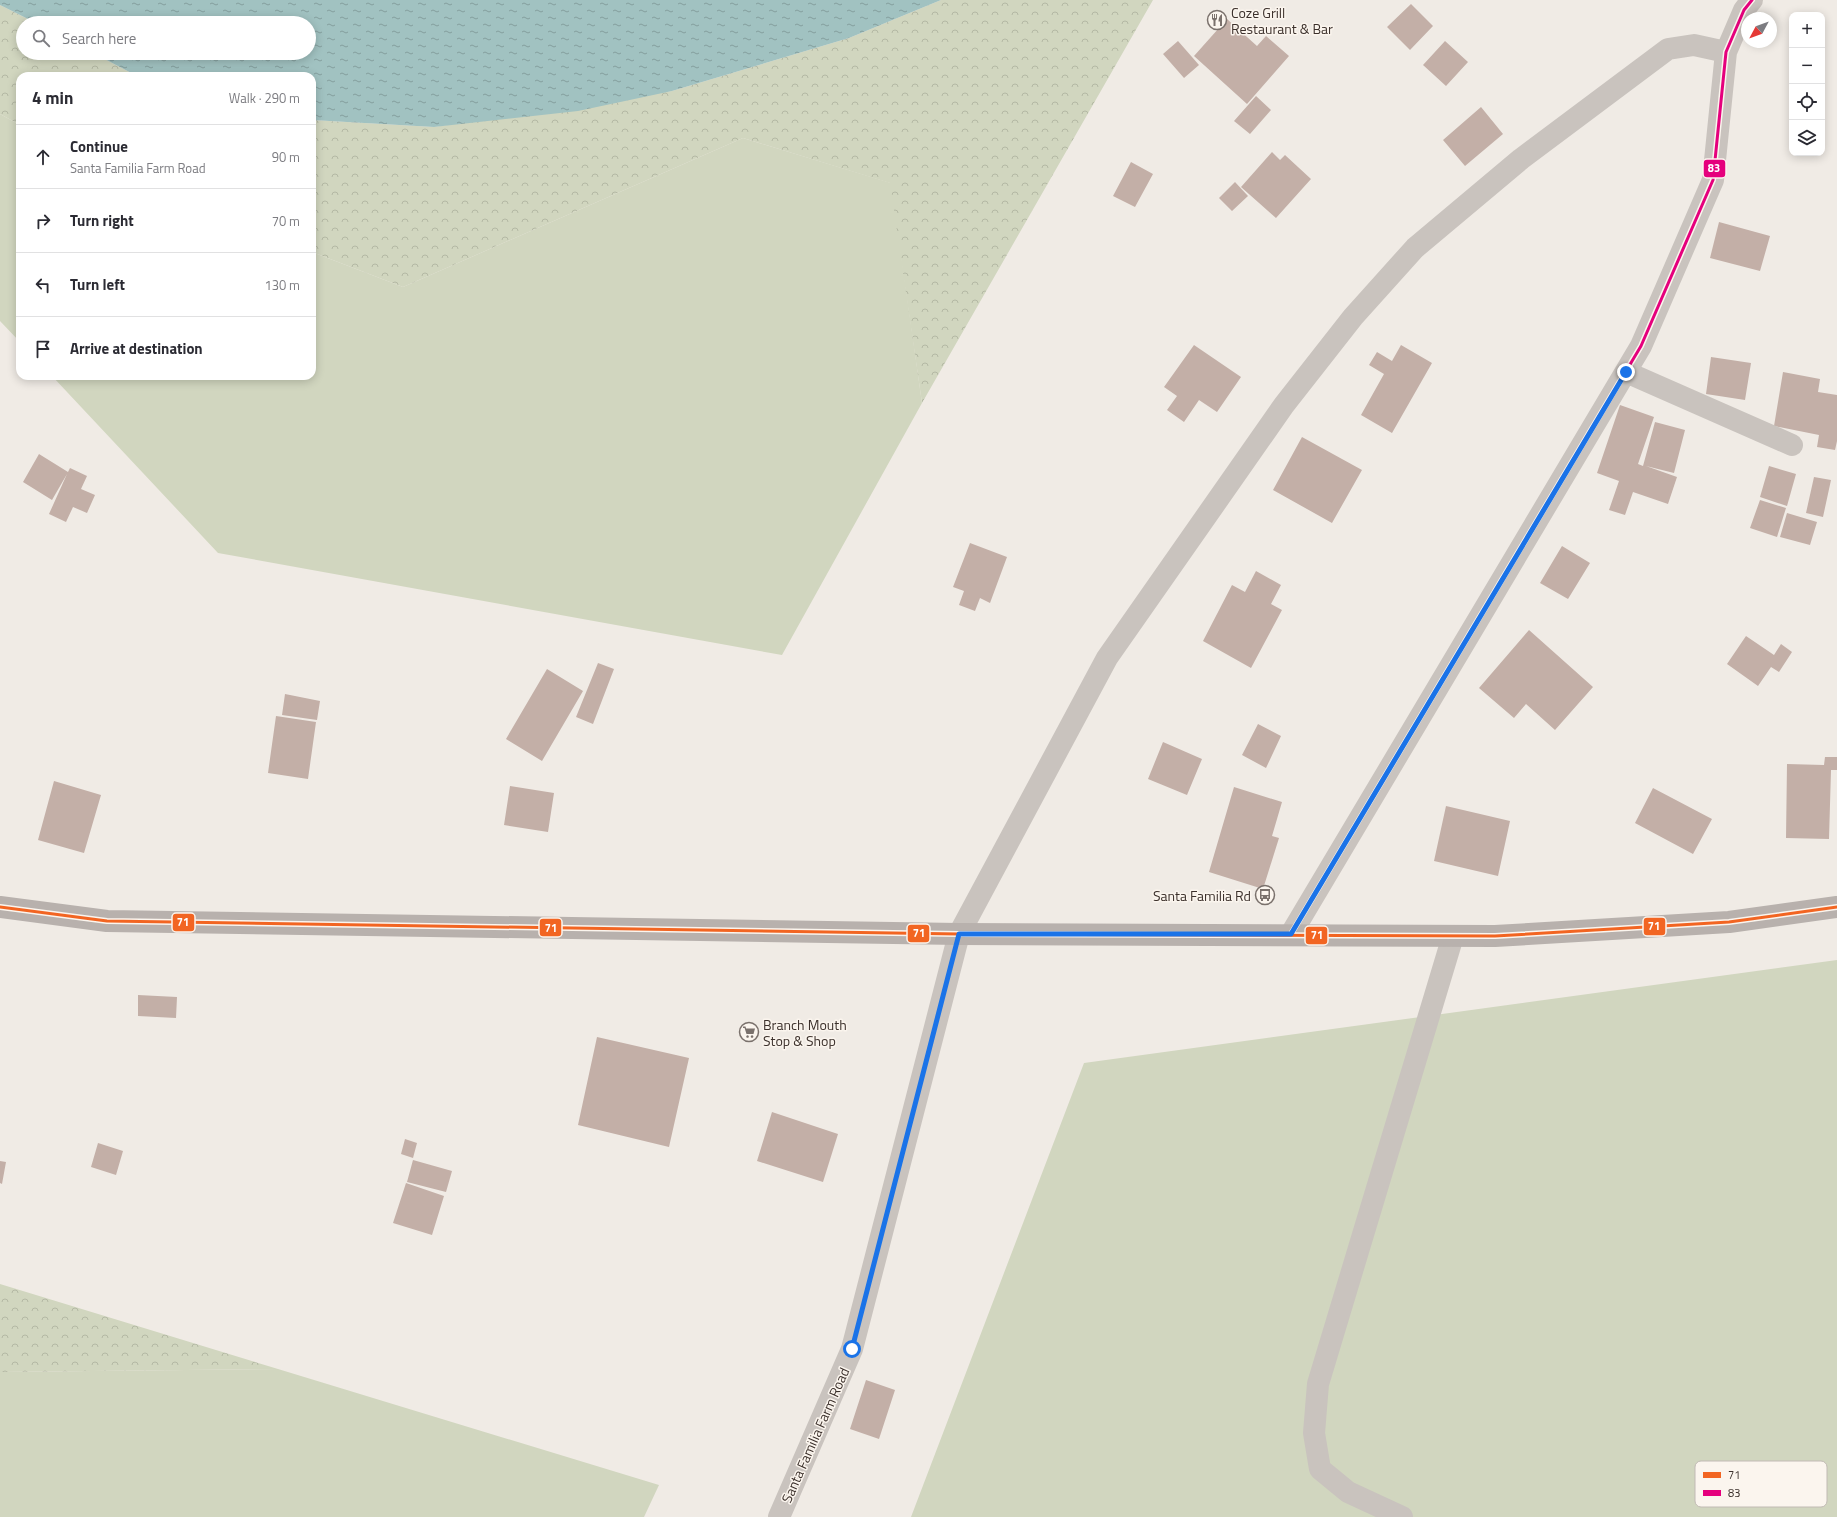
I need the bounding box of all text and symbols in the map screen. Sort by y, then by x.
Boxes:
place label: Coze Grill Restaurant & Bar [1231,2,1333,39]
restaurant icon: Coze Grill Restaurant & Bar [1206,9,1228,31]
north arrow [1741,12,1777,48]
map controls [1789,12,1825,156]
button: + [1789,12,1825,48]
search box [16,16,316,60]
icon: search [30,27,52,49]
text: Search here [62,27,136,50]
button: − [1789,48,1825,84]
button: locate [1789,84,1825,120]
text: 4 min [32,85,73,111]
text: Walk · 290 m [229,88,300,108]
button: layers [1789,120,1825,156]
text: Continue [70,135,128,158]
icon: ahead [32,146,54,168]
text: 90 m [272,147,300,167]
text: Santa Familia Farm Road [70,158,206,178]
line badge: 83 [1703,159,1726,178]
text: 83 [1708,160,1720,176]
text: Turn right [70,209,134,232]
icon: right [32,210,54,232]
text: 70 m [272,211,300,231]
text: Turn left [70,273,125,296]
icon: left [32,274,54,296]
text: 130 m [264,275,300,295]
text: Arrive at destination [70,337,203,360]
icon: arrive [32,338,54,360]
route end [1617,363,1635,381]
bus stop icon: Santa Familia Rd [1254,884,1276,906]
place label: Santa Familia Rd [1153,885,1251,906]
line badge: 71 [172,913,195,932]
text: 71 [177,914,189,930]
line badge: 71 [1643,917,1666,936]
line badge: 71 [539,918,562,937]
text: 71 [1648,918,1660,934]
text: 71 [545,920,557,936]
line badge: 71 [907,924,930,943]
text: 71 [913,925,925,941]
line badge: 71 [1305,926,1328,945]
text: 71 [1311,927,1323,943]
place label: Branch Mouth Stop & Shop [763,1014,847,1051]
supermarket icon: Branch Mouth Stop & Shop [738,1021,760,1043]
route start [843,1340,861,1358]
street label: Santa Familia Farm Road [776,1364,854,1506]
legend [1695,1461,1827,1507]
text: 71 [1728,1467,1740,1483]
text: 83 [1728,1485,1740,1501]

